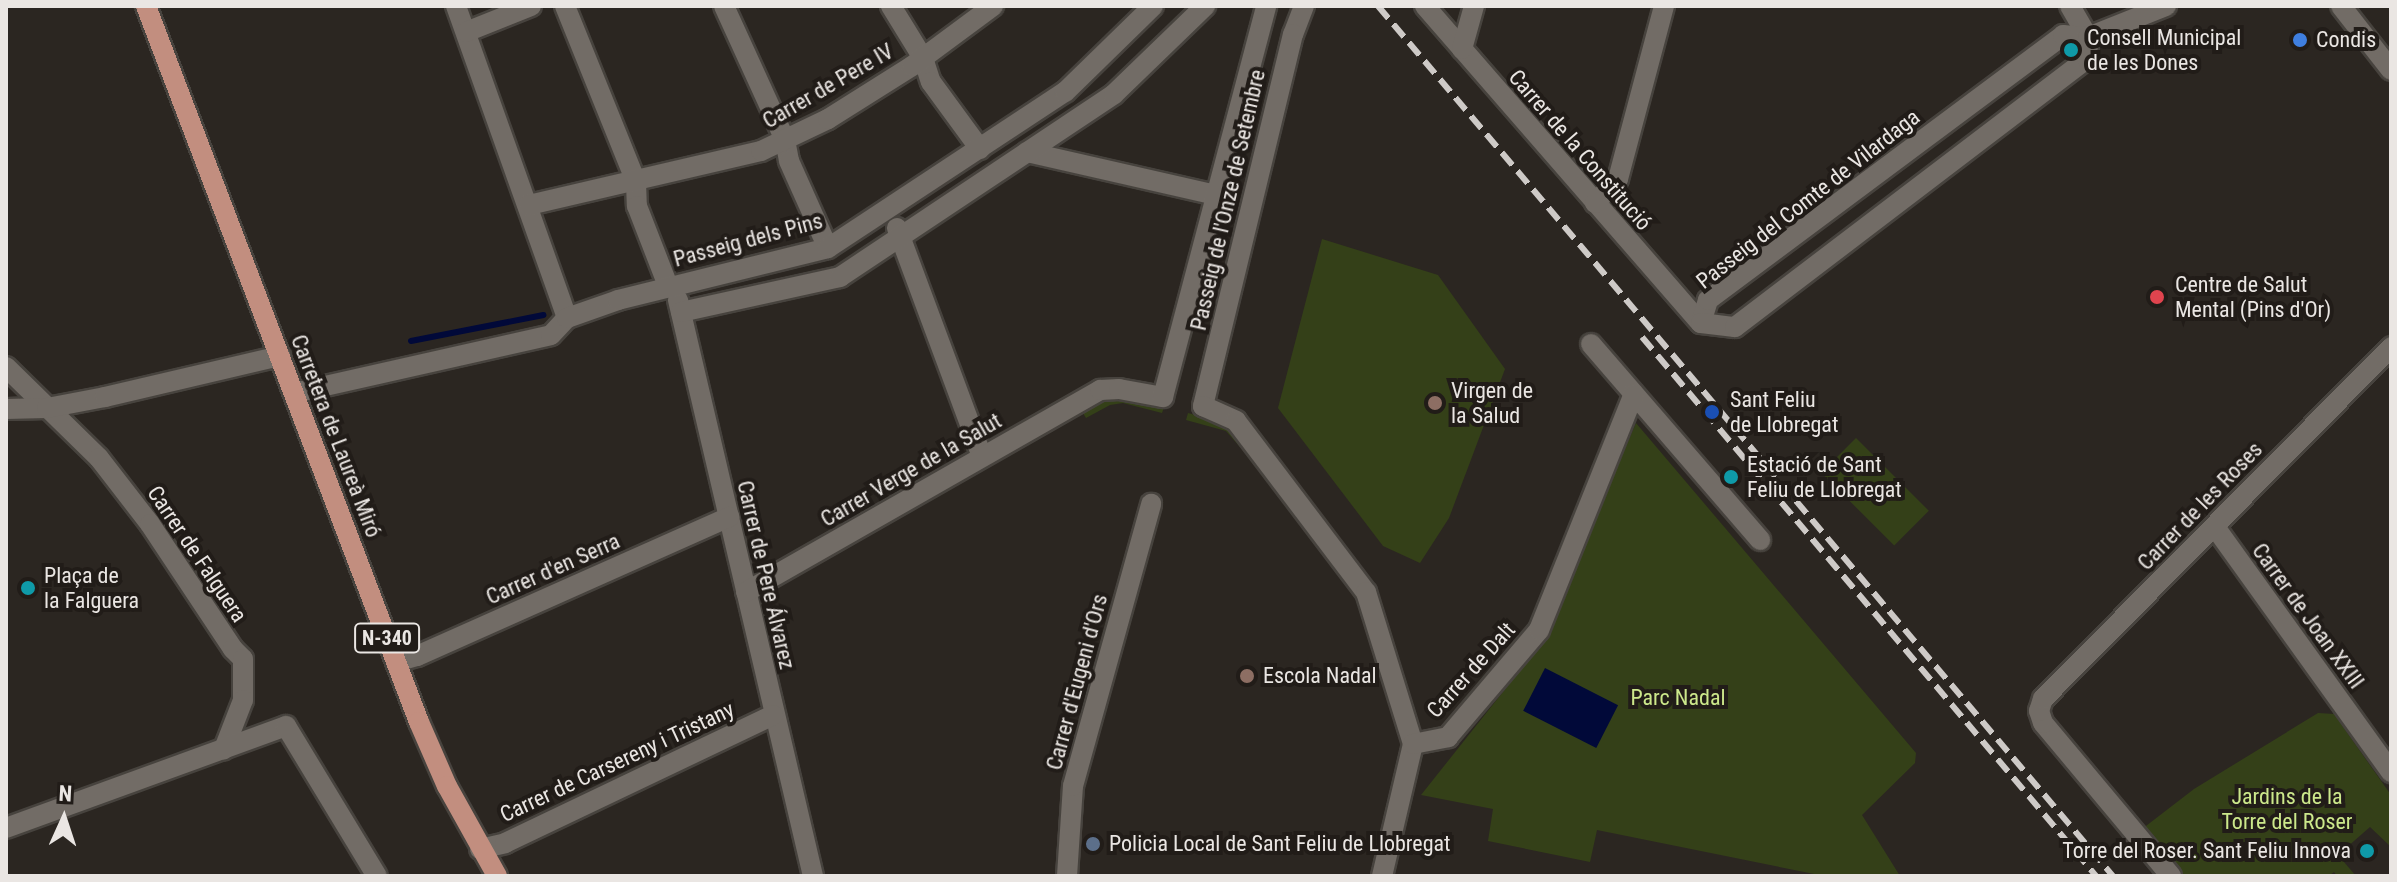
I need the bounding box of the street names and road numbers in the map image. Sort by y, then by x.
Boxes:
street label: Carrer de Pere IV [758,38,898,134]
street label: Carrer de la Constitució [1503,64,1657,236]
street label: Passeig de l'Onze de Setembre [1185,67,1271,333]
street label: Passeig del Comte de Vilardaga [1691,104,1925,294]
street label: Passeig dels Pins [671,207,825,273]
street label: Carretera de Laureà Miró [285,331,387,541]
street label: Carrer Verge de la Salut [816,408,1006,532]
street label: Carrer de les Roses [2132,436,2268,576]
street label: Carrer de Pere Álvarez [731,478,801,672]
street label: Carrer de Falguera [142,481,252,627]
street label: Carrer d'en Serra [482,528,624,610]
street label: Carrer de Joan XXIII [2246,538,2370,694]
street label: Carrer d'Eugeni d'Ors [1041,591,1113,773]
street label: Carrer de Dalt [1421,617,1521,723]
road number: N-340 [353,622,421,654]
street label: Carrer de Carsereny i Tristany [496,696,738,828]

